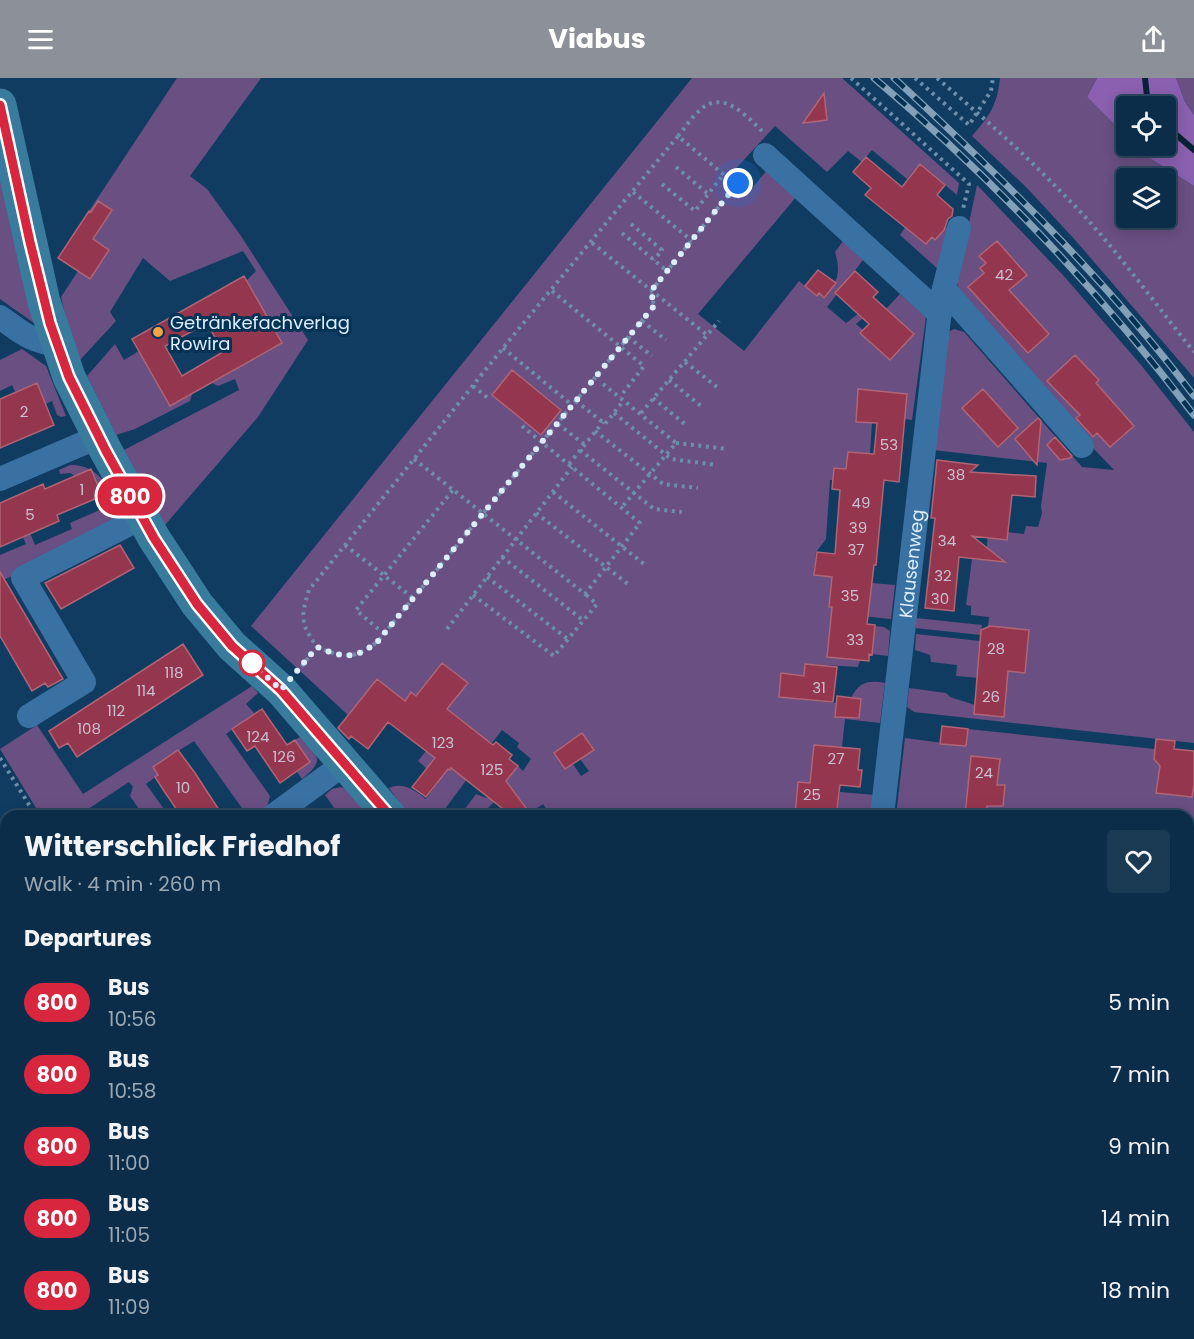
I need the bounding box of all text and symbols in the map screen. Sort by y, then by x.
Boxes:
text: Viabus [548,20,646,57]
icon: menu [24,23,57,56]
icon: share [1137,23,1170,56]
map controls [1116,96,1176,228]
button: locate [1116,96,1176,156]
your location [723,168,753,198]
button: layers [1116,168,1176,228]
house number: 42 [995,264,1013,285]
place label: Getränkefachverlag Rowira [170,310,350,356]
marker: Getränkefachverlag Rowira [151,325,165,339]
house number: 2 [20,401,28,422]
house number: 53 [880,434,898,455]
house number: 38 [947,464,965,485]
line badge: 800 [96,476,164,516]
house number: 1 [80,479,84,500]
text: 800 [110,482,151,511]
house number: 49 [852,492,870,513]
house number: 5 [25,504,35,525]
street label: Klausenweg [892,508,930,619]
house number: 39 [849,517,867,538]
house number: 34 [938,530,956,551]
house number: 37 [847,539,865,560]
house number: 32 [934,565,952,586]
house number: 35 [841,585,859,606]
house number: 30 [931,588,949,609]
house number: 33 [846,629,864,650]
house number: 28 [987,638,1005,659]
unlabelled marker [239,650,265,676]
house number: 118 [164,662,184,683]
house number: 31 [812,677,826,698]
house number: 114 [136,680,156,701]
house number: 26 [982,686,1000,707]
house number: 112 [107,700,125,721]
house number: 108 [77,718,101,739]
house number: 124 [247,726,269,747]
house number: 123 [432,732,454,753]
house number: 126 [273,746,295,767]
house number: 27 [828,748,844,769]
house number: 125 [481,759,503,780]
house number: 24 [975,762,993,783]
house number: 10 [176,777,190,798]
house number: 25 [803,784,821,805]
text: Witterschlick Friedhof [24,827,340,866]
button: heart [1107,830,1170,893]
text: Walk · 4 min · 260 m [24,870,221,898]
text: Departures [24,923,152,954]
text: Bus [108,972,150,1003]
text: 5 min [1108,987,1170,1018]
text: 800 [37,988,78,1017]
text: 10:56 [108,1005,156,1033]
text: Bus [108,1044,150,1075]
text: 7 min [1110,1059,1170,1090]
text: 800 [37,1060,78,1089]
text: 10:58 [108,1077,156,1105]
text: Bus [108,1116,150,1147]
text: 9 min [1108,1131,1170,1162]
text: 800 [37,1132,78,1161]
text: 11:00 [108,1149,150,1177]
text: Bus [108,1188,150,1219]
text: 14 min [1101,1203,1170,1234]
text: 800 [37,1204,78,1233]
text: 11:05 [108,1221,150,1249]
text: Bus [108,1260,150,1291]
text: 18 min [1101,1275,1170,1306]
text: 800 [37,1276,78,1305]
text: 11:09 [108,1293,150,1321]

